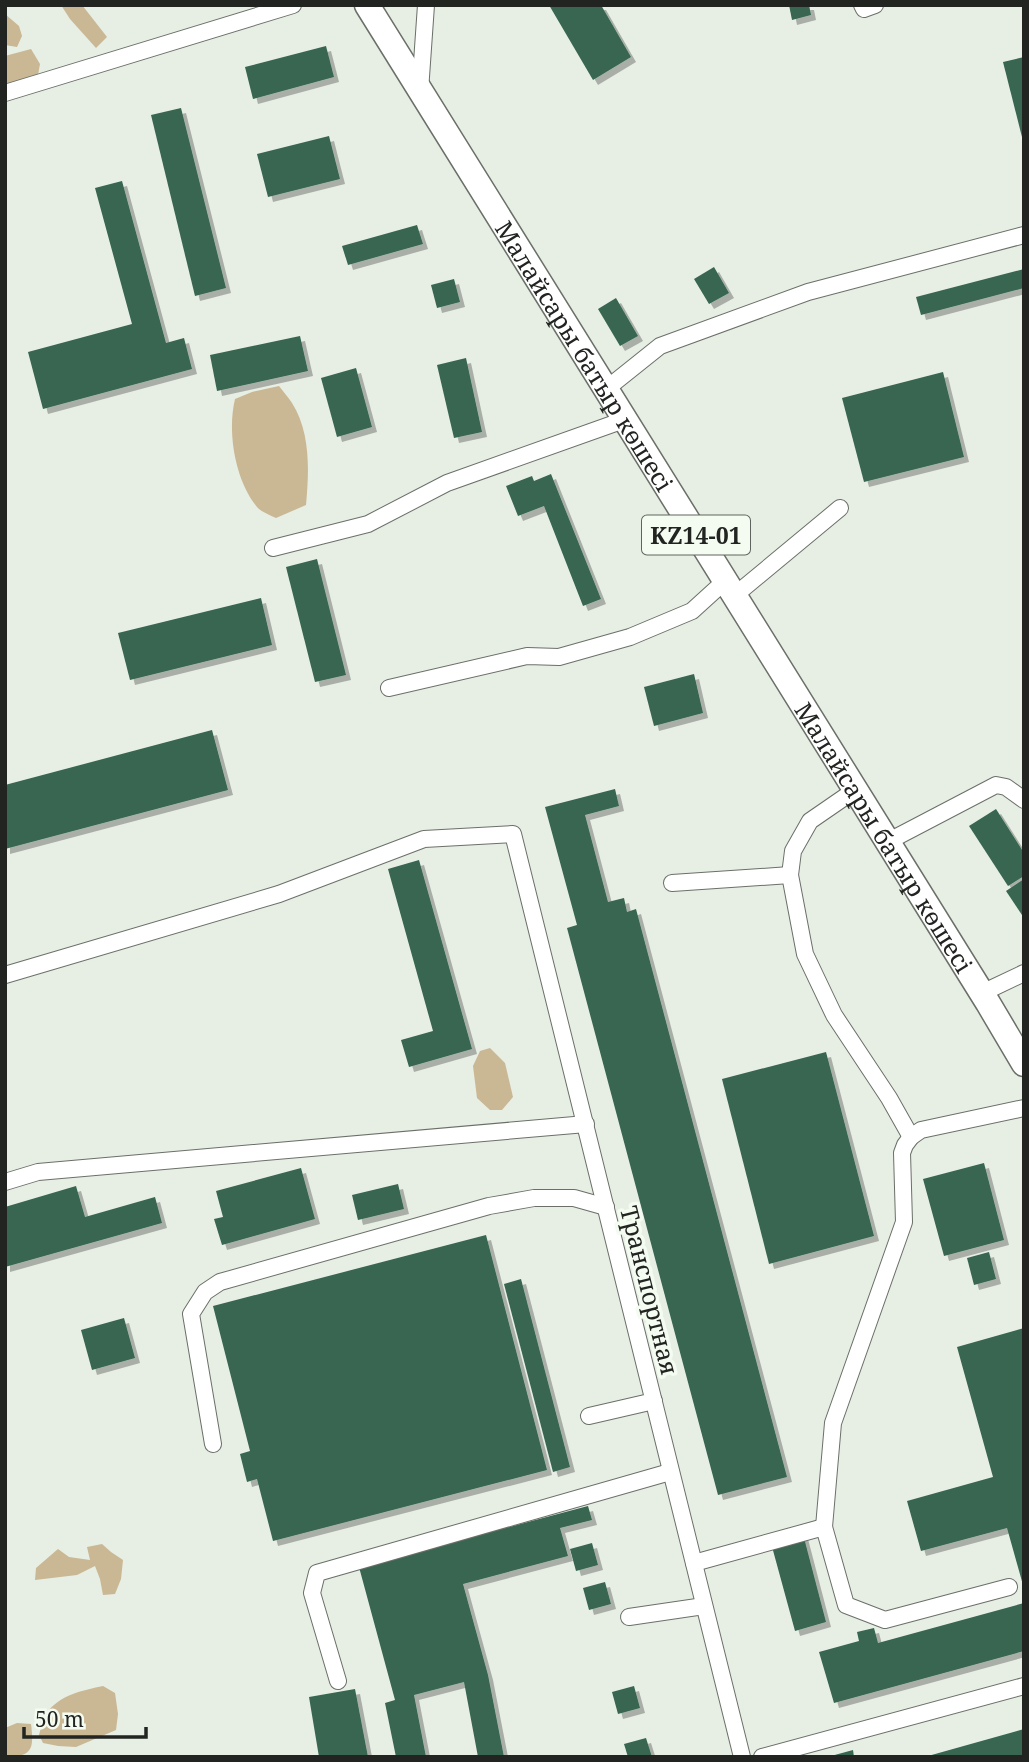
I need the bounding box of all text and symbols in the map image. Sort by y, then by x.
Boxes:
street label: Малайсары батыр көшесі [488,214,682,497]
road number: KZ14-01 [642,516,750,554]
street label: Малайсары батыр көшесі [788,695,981,979]
street label: Транспортная [613,1202,687,1378]
scale bar [24,1696,147,1740]
text: 50 m [35,1705,84,1733]

